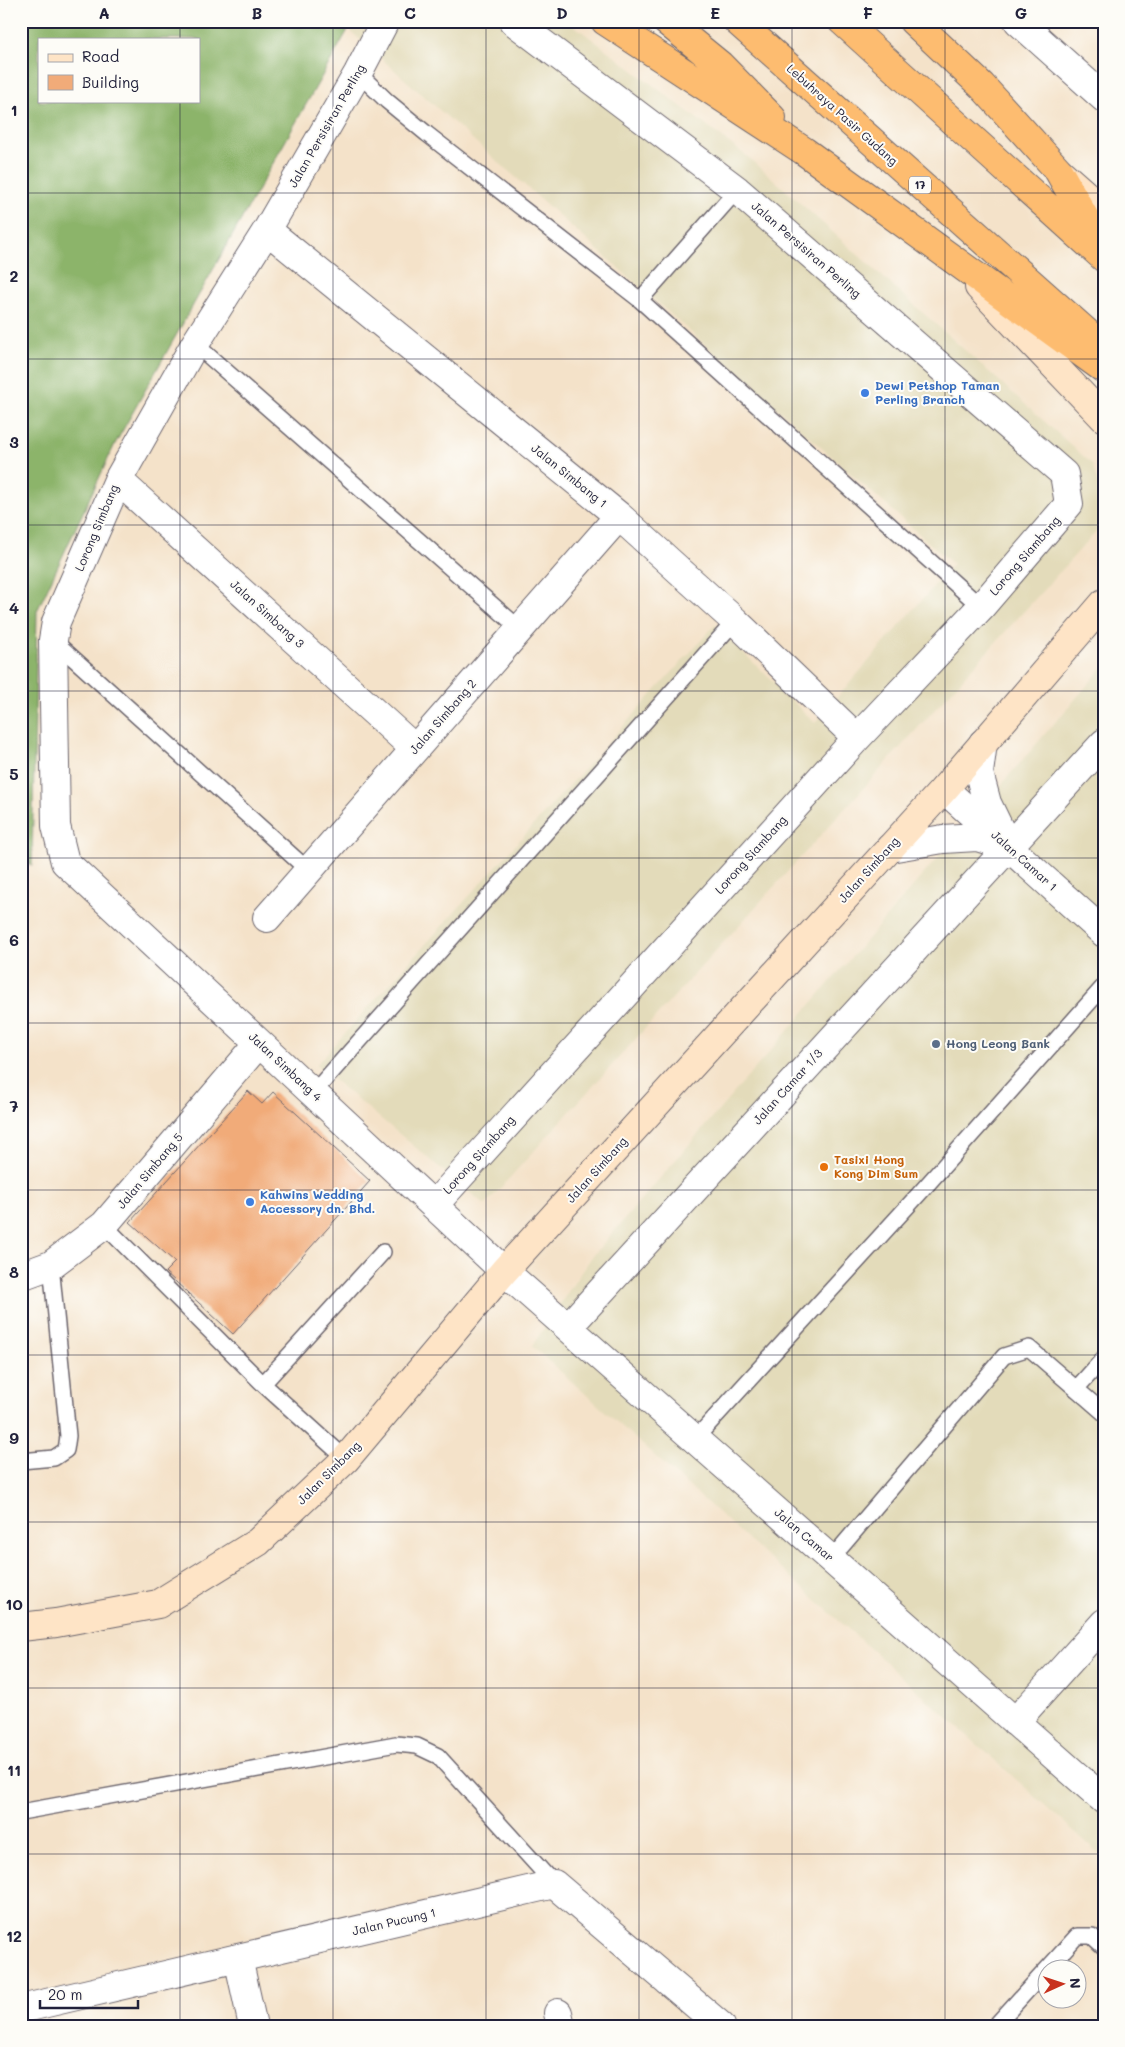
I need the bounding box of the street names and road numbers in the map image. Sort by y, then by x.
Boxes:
street label: Lebuhraya Pasir Gudang [784,60,902,168]
street label: Jalan Persisiran Perling [284,61,368,190]
road number: 17 [909,176,931,194]
street label: Jalan Persisiran Perling [749,197,865,301]
street label: Jalan Simbang 1 [528,440,611,511]
street label: Lorong Simbang [71,482,122,573]
street label: Lorong Siambang [985,512,1063,598]
street label: Jalan Simbang 3 [227,576,308,651]
street label: Jalan Simbang 2 [405,676,479,757]
street label: Lorong Siambang [711,812,790,897]
street label: Jalan Camar 1 [988,826,1061,894]
street label: Jalan Simbang [834,833,902,906]
street label: Jalan Simbang 4 [246,1028,326,1104]
street label: Jalan Camar 1/3 [749,1045,826,1128]
street label: Lorong Siambang [439,1112,518,1197]
street label: Jalan Simbang 5 [113,1129,186,1212]
street label: Jalan Simbang [562,1133,630,1206]
street label: Jalan Simbang [293,1437,364,1508]
street label: Jalan Camar [771,1504,838,1565]
street label: Jalan Pucung 1 [350,1904,437,1938]

